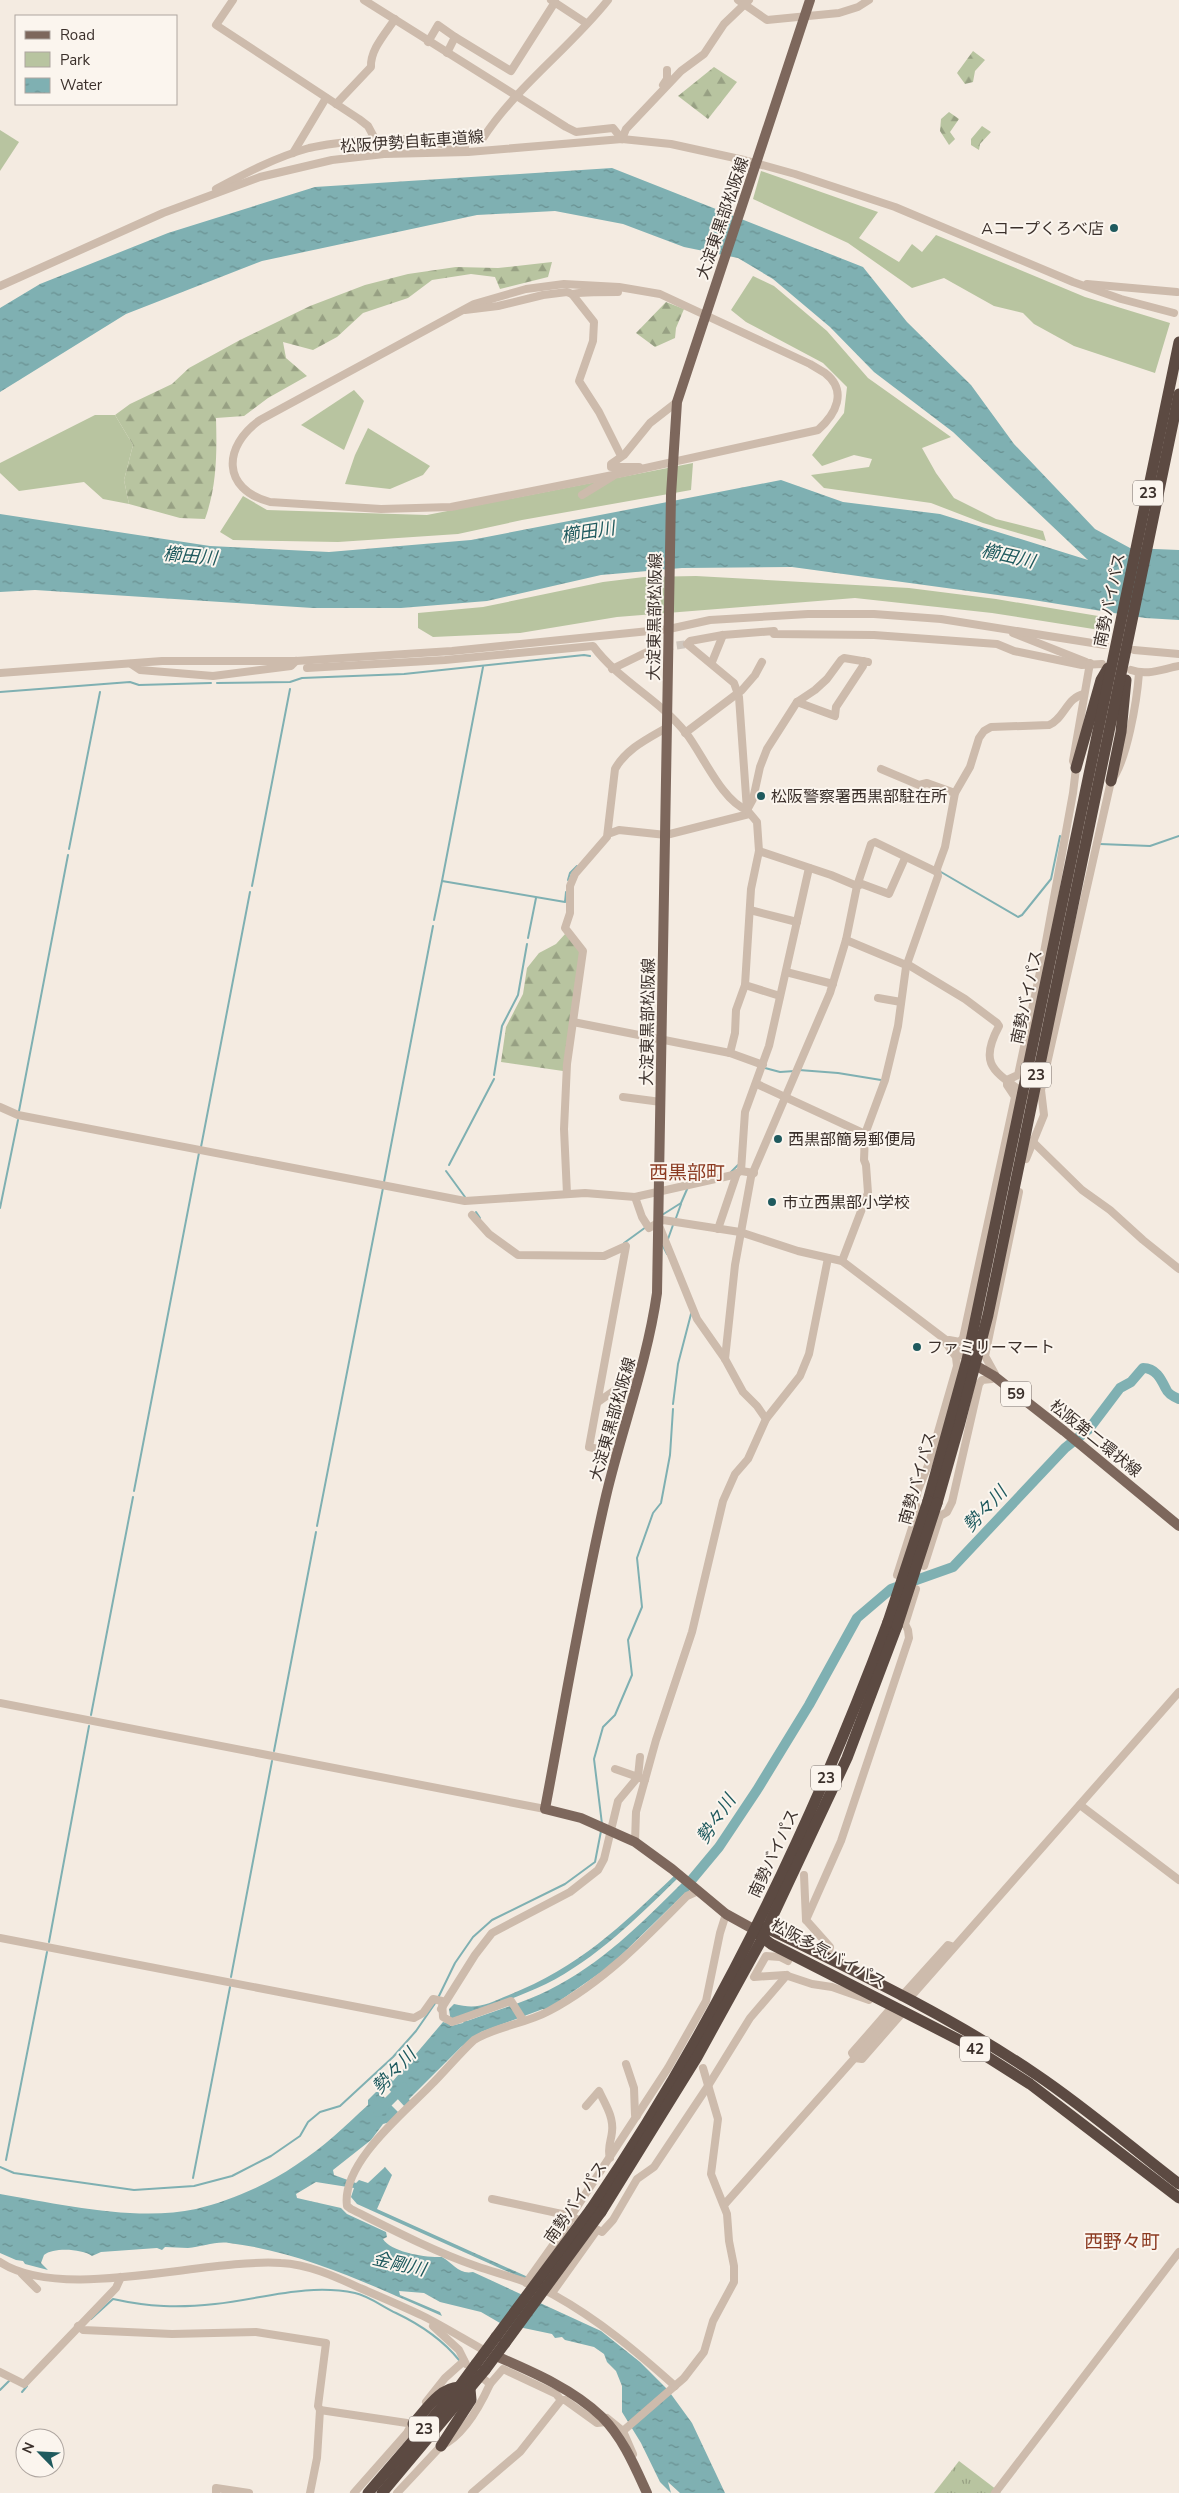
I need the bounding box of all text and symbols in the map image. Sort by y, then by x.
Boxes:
legend [15,15,178,105]
text: Road [60,25,95,45]
text: Park [60,50,90,70]
text: Water [60,75,103,95]
street label: 松阪伊勢自転車道線 [339,126,485,158]
street label: 大淀東黒部松阪線 [692,154,754,282]
place label: Aコープくろべ店 [981,218,1104,240]
marker: Aコープくろべ店 [1108,222,1120,234]
road number: 23 [1133,480,1163,506]
water label: 櫛田川 [559,516,619,548]
water label: 櫛田川 [979,538,1039,574]
water label: 櫛田川 [162,542,220,570]
street label: 南勢バイパス [1089,551,1131,649]
street label: 大淀東黒部松阪線 [643,553,667,681]
place label: 松阪警察署西黒部駐在所 [771,786,947,808]
marker: 松阪警察署西黒部駐在所 [755,790,767,802]
street label: 南勢バイパス [1006,948,1048,1046]
street label: 大淀東黒部松阪線 [636,958,660,1086]
road number: 23 [1021,1062,1051,1088]
place label: 西黒部簡易郵便局 [788,1129,916,1151]
marker: 西黒部簡易郵便局 [772,1133,784,1145]
district label: 西黒部町 [649,1160,725,1186]
place label: 市立西黒部小学校 [782,1192,910,1214]
marker: 市立西黒部小学校 [766,1196,778,1208]
place label: ファミリーマート [927,1337,1055,1359]
marker: ファミリーマート [911,1341,923,1353]
street label: 大淀東黒部松阪線 [585,1355,641,1484]
road number: 59 [1001,1382,1031,1406]
street label: 松阪第二環状線 [1045,1395,1146,1483]
street label: 南勢バイパス [894,1429,942,1527]
water label: 勢々川 [958,1480,1014,1537]
road number: 23 [811,1766,841,1790]
water label: 勢々川 [691,1788,742,1848]
street label: 南勢バイパス [744,1805,804,1901]
street label: 松阪多気バイパス [767,1914,890,1994]
road number: 42 [960,2036,990,2062]
water label: 勢々川 [367,2042,423,2099]
street label: 南勢バイパス [539,2157,612,2248]
district label: 西野々町 [1084,2229,1160,2255]
water label: 金剛川 [370,2246,430,2282]
road number: 23 [409,2416,439,2442]
north arrow [15,2428,65,2478]
text: N [18,2439,39,2457]

